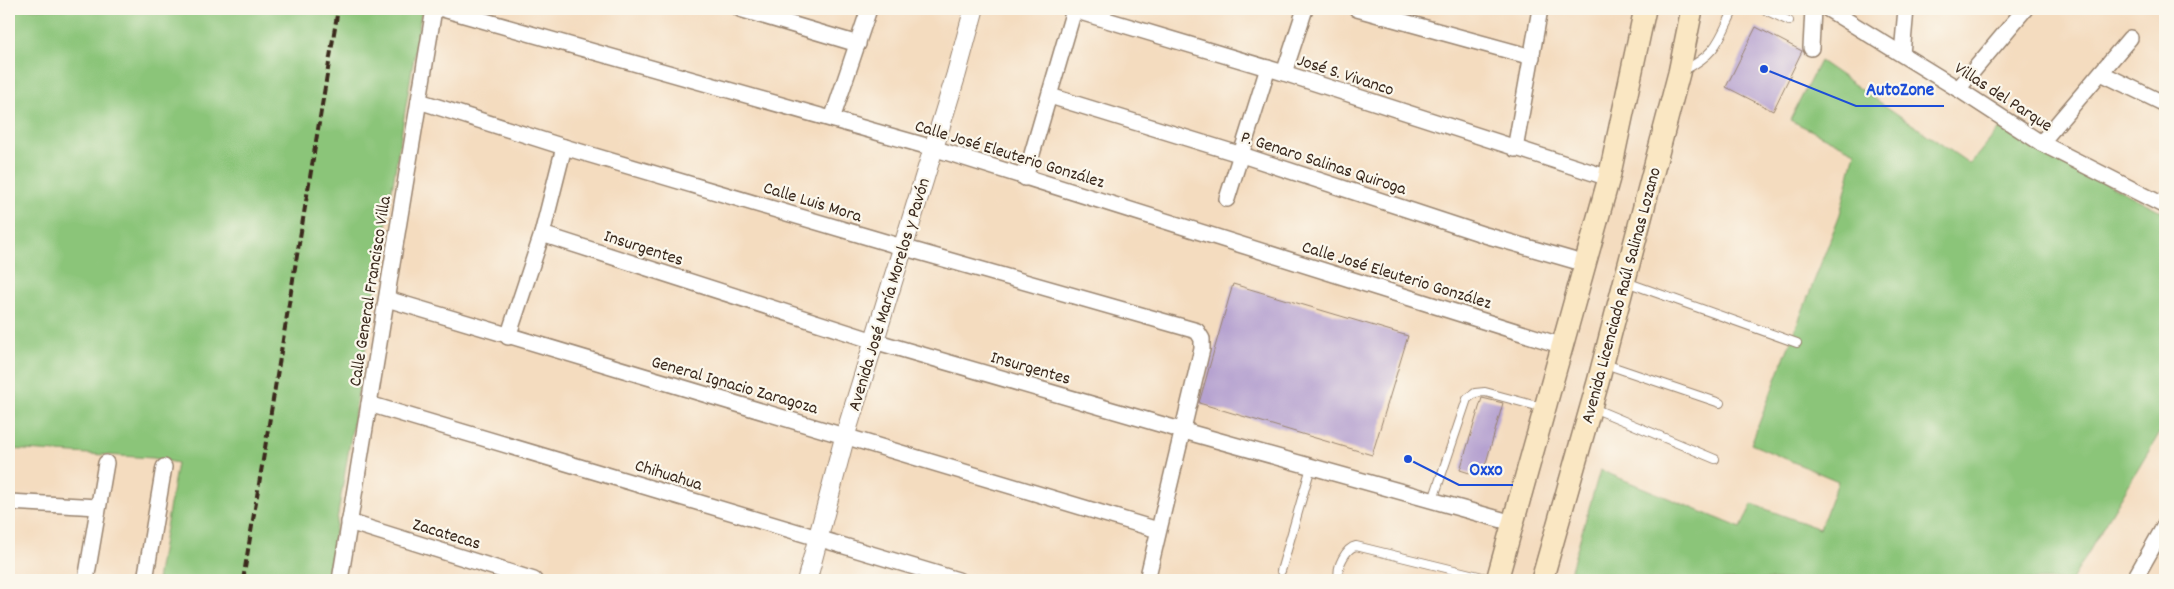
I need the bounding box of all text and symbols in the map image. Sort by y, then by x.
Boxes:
street label: José S. Vivanco [1294,49,1397,104]
street label: Villas del Parque [1949,57,2057,139]
callout: AutoZone [1856,72,1944,106]
text: AutoZone [1866,78,1934,105]
street label: Calle José Eleuterio González [911,115,1107,196]
street label: P. Genaro Salinas Quiroga [1237,126,1410,203]
street label: Avenida Licenciado Raúl Salinas Lozano [1576,165,1669,427]
street label: Avenida José María Morelos y Pavón [843,175,938,414]
street label: Calle Luis Mora [760,177,865,230]
street label: Calle General Francisco Villa [344,194,399,388]
street label: Insurgentes [600,225,686,274]
street label: Calle José Eleuterio González [1298,236,1494,317]
street label: Insurgentes [987,346,1073,393]
street label: General Ignacio Zaragoza [648,351,821,422]
callout: Oxxo [1459,451,1513,485]
street label: Chihuahua [631,454,706,499]
text: Oxxo [1469,458,1503,485]
street label: Zacatecas [409,513,483,558]

